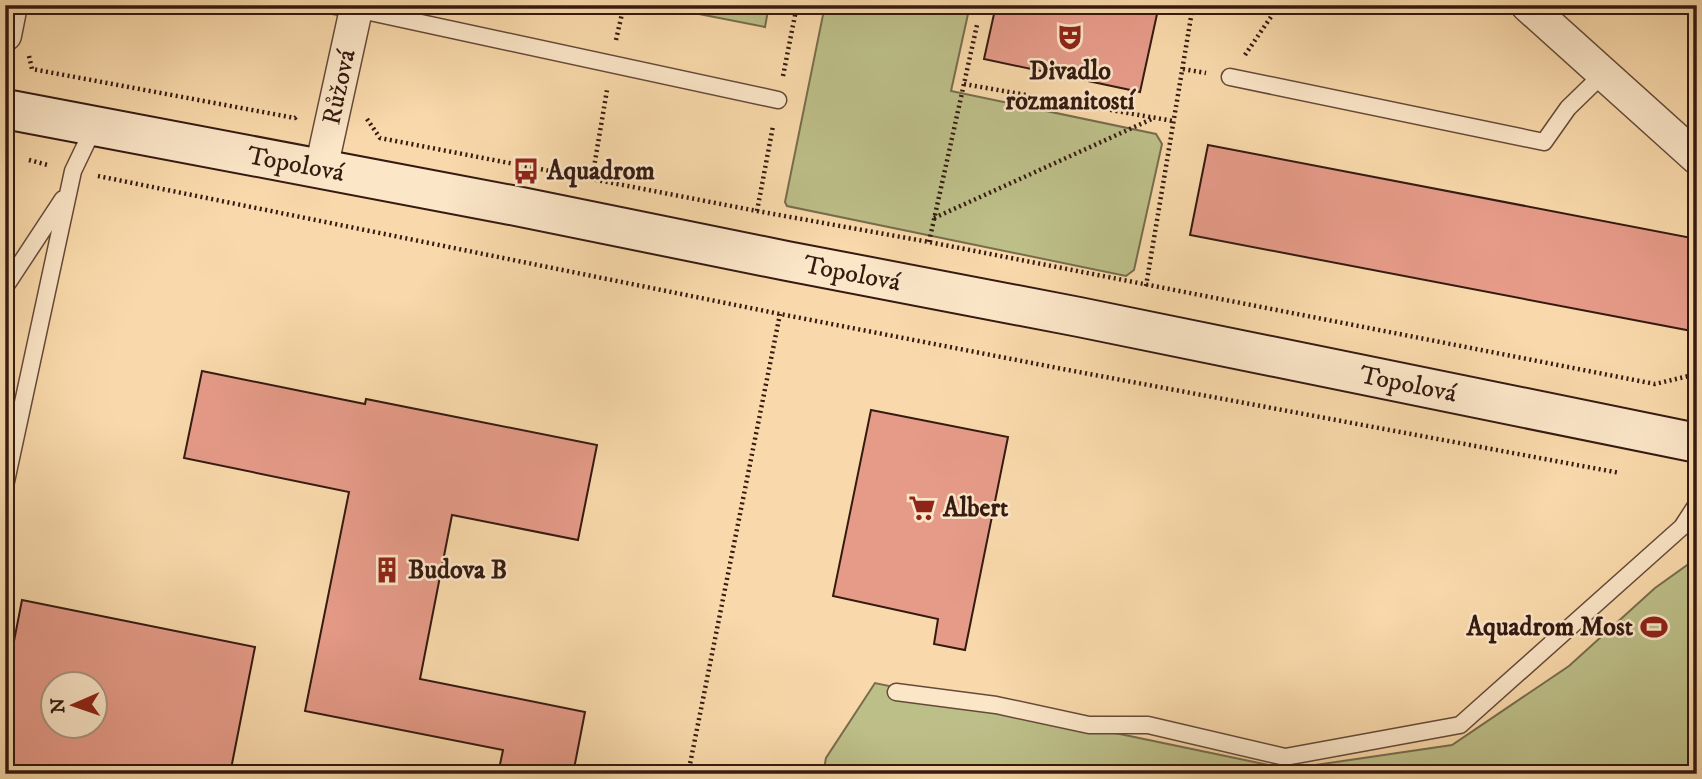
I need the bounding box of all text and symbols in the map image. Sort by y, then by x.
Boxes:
theatre icon: Divadlo rozmanitostí [1055,22,1085,52]
street label: Růžová [315,46,363,128]
place label: Divadlo rozmanitostí [1005,55,1137,118]
street label: Topolová [245,139,347,190]
place label: Aquadrom [546,155,655,188]
bus stop icon: Aquadrom [511,156,541,186]
street label: Topolová [801,248,903,299]
street label: Topolová [1357,358,1460,410]
place label: Albert [942,492,1009,525]
supermarket icon: Albert [907,493,937,523]
place label: Budova B [408,554,507,587]
building icon: Budova B [372,555,402,585]
place label: Aquadrom Most [1466,611,1634,644]
sports icon: Aquadrom Most [1639,612,1669,642]
north arrow [38,670,108,740]
text: N [47,697,70,714]

